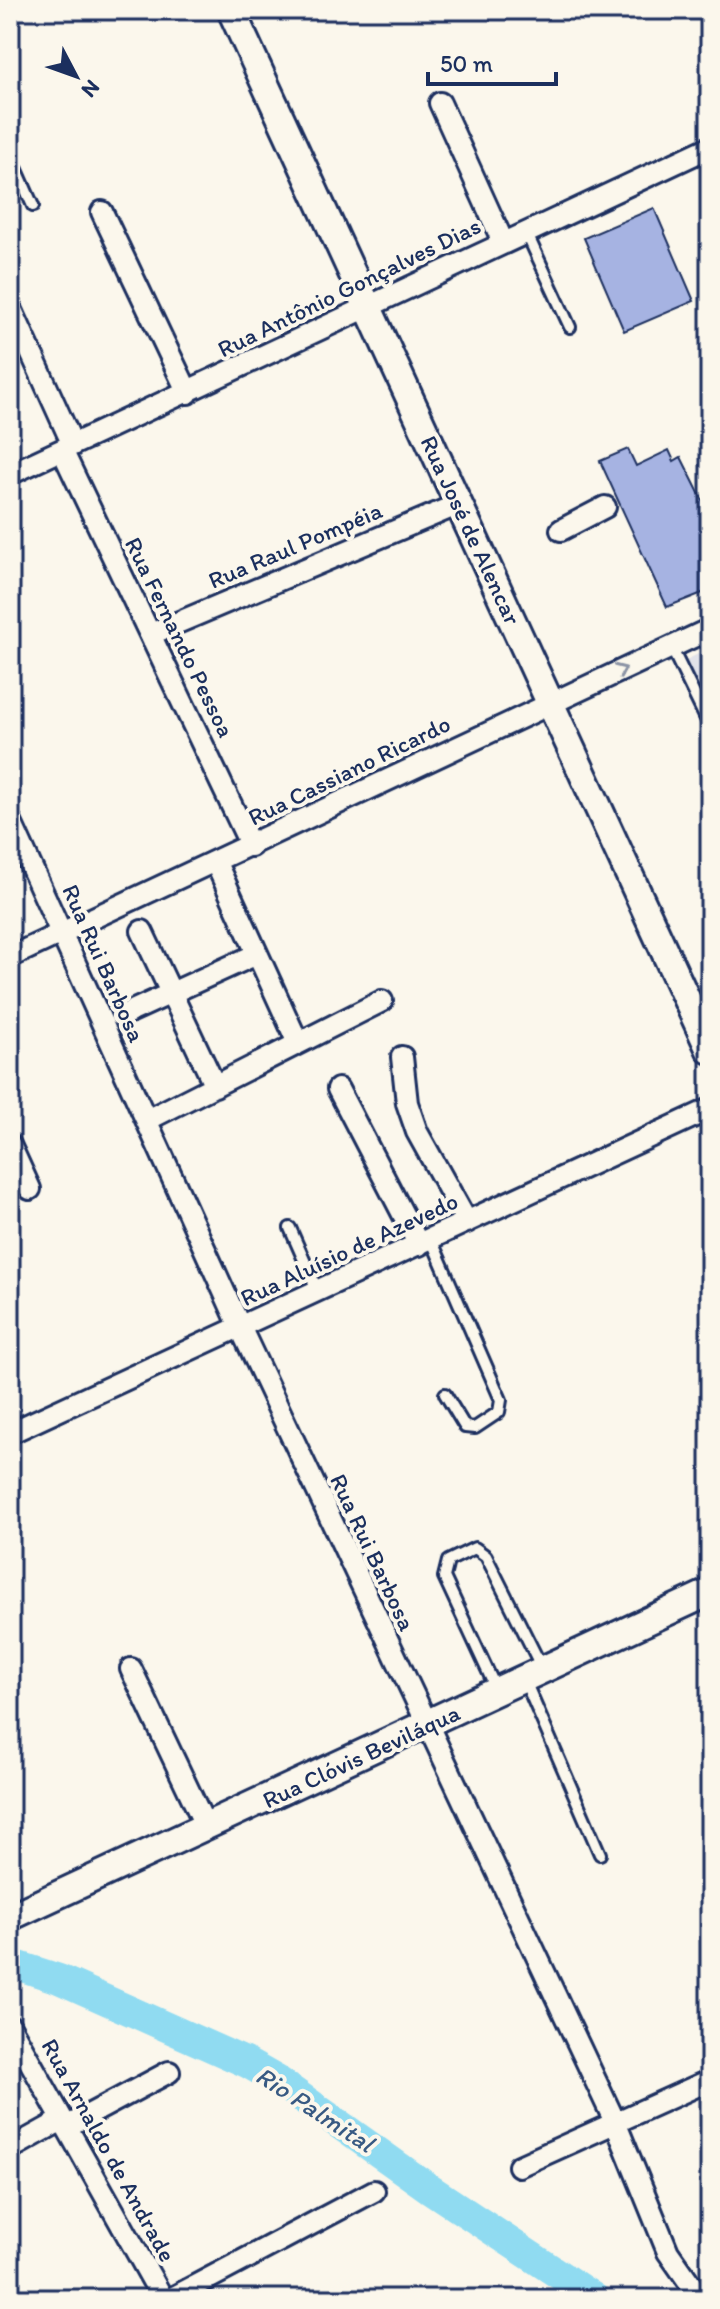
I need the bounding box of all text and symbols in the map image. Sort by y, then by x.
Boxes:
north arrow [36,36,116,116]
scale bar [428,36,556,86]
text: 50 m [440,49,493,78]
text: N [76,74,106,103]
street label: Rua Antônio Gonçalves Dias [213,211,485,363]
street label: Rua José de Alencar [414,431,528,630]
street label: Rua Raul Pompéia [204,495,387,595]
street label: Rua Fernando Pessoa [119,532,241,742]
one-way arrow [613,664,627,680]
street label: Rua Cassiano Ricardo [243,708,455,832]
street label: Rua Rui Barbosa [56,880,152,1047]
street label: Rua Aluísio de Azevedo [236,1186,462,1312]
street label: Rua Rui Barbosa [324,1469,422,1636]
street label: Rua Clóvis Beviláqua [258,1697,465,1814]
street label: Rua Arnaldo de Andrade [36,2033,182,2267]
water label: Rio Palmital [250,2059,382,2160]

